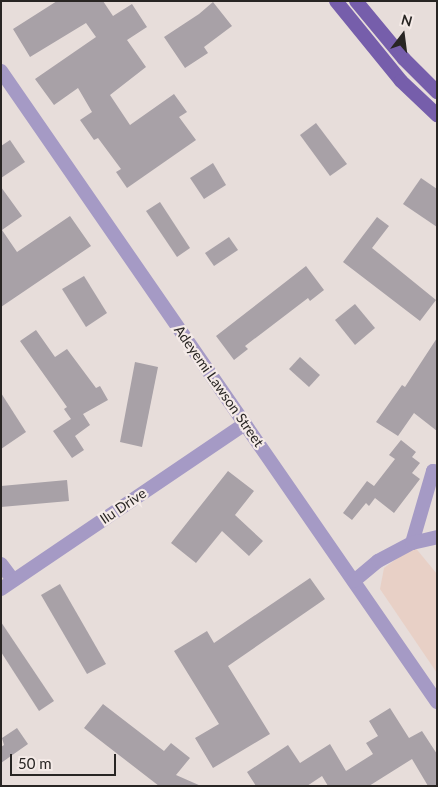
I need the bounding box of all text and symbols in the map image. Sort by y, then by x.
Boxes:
north arrow [378,10,428,60]
text: N [400,10,414,30]
street label: Adeyemi Lawson Street [171,322,267,450]
street label: Ilu Drive [97,485,149,527]
scale bar [12,744,119,776]
text: 50 m [18,754,52,772]

